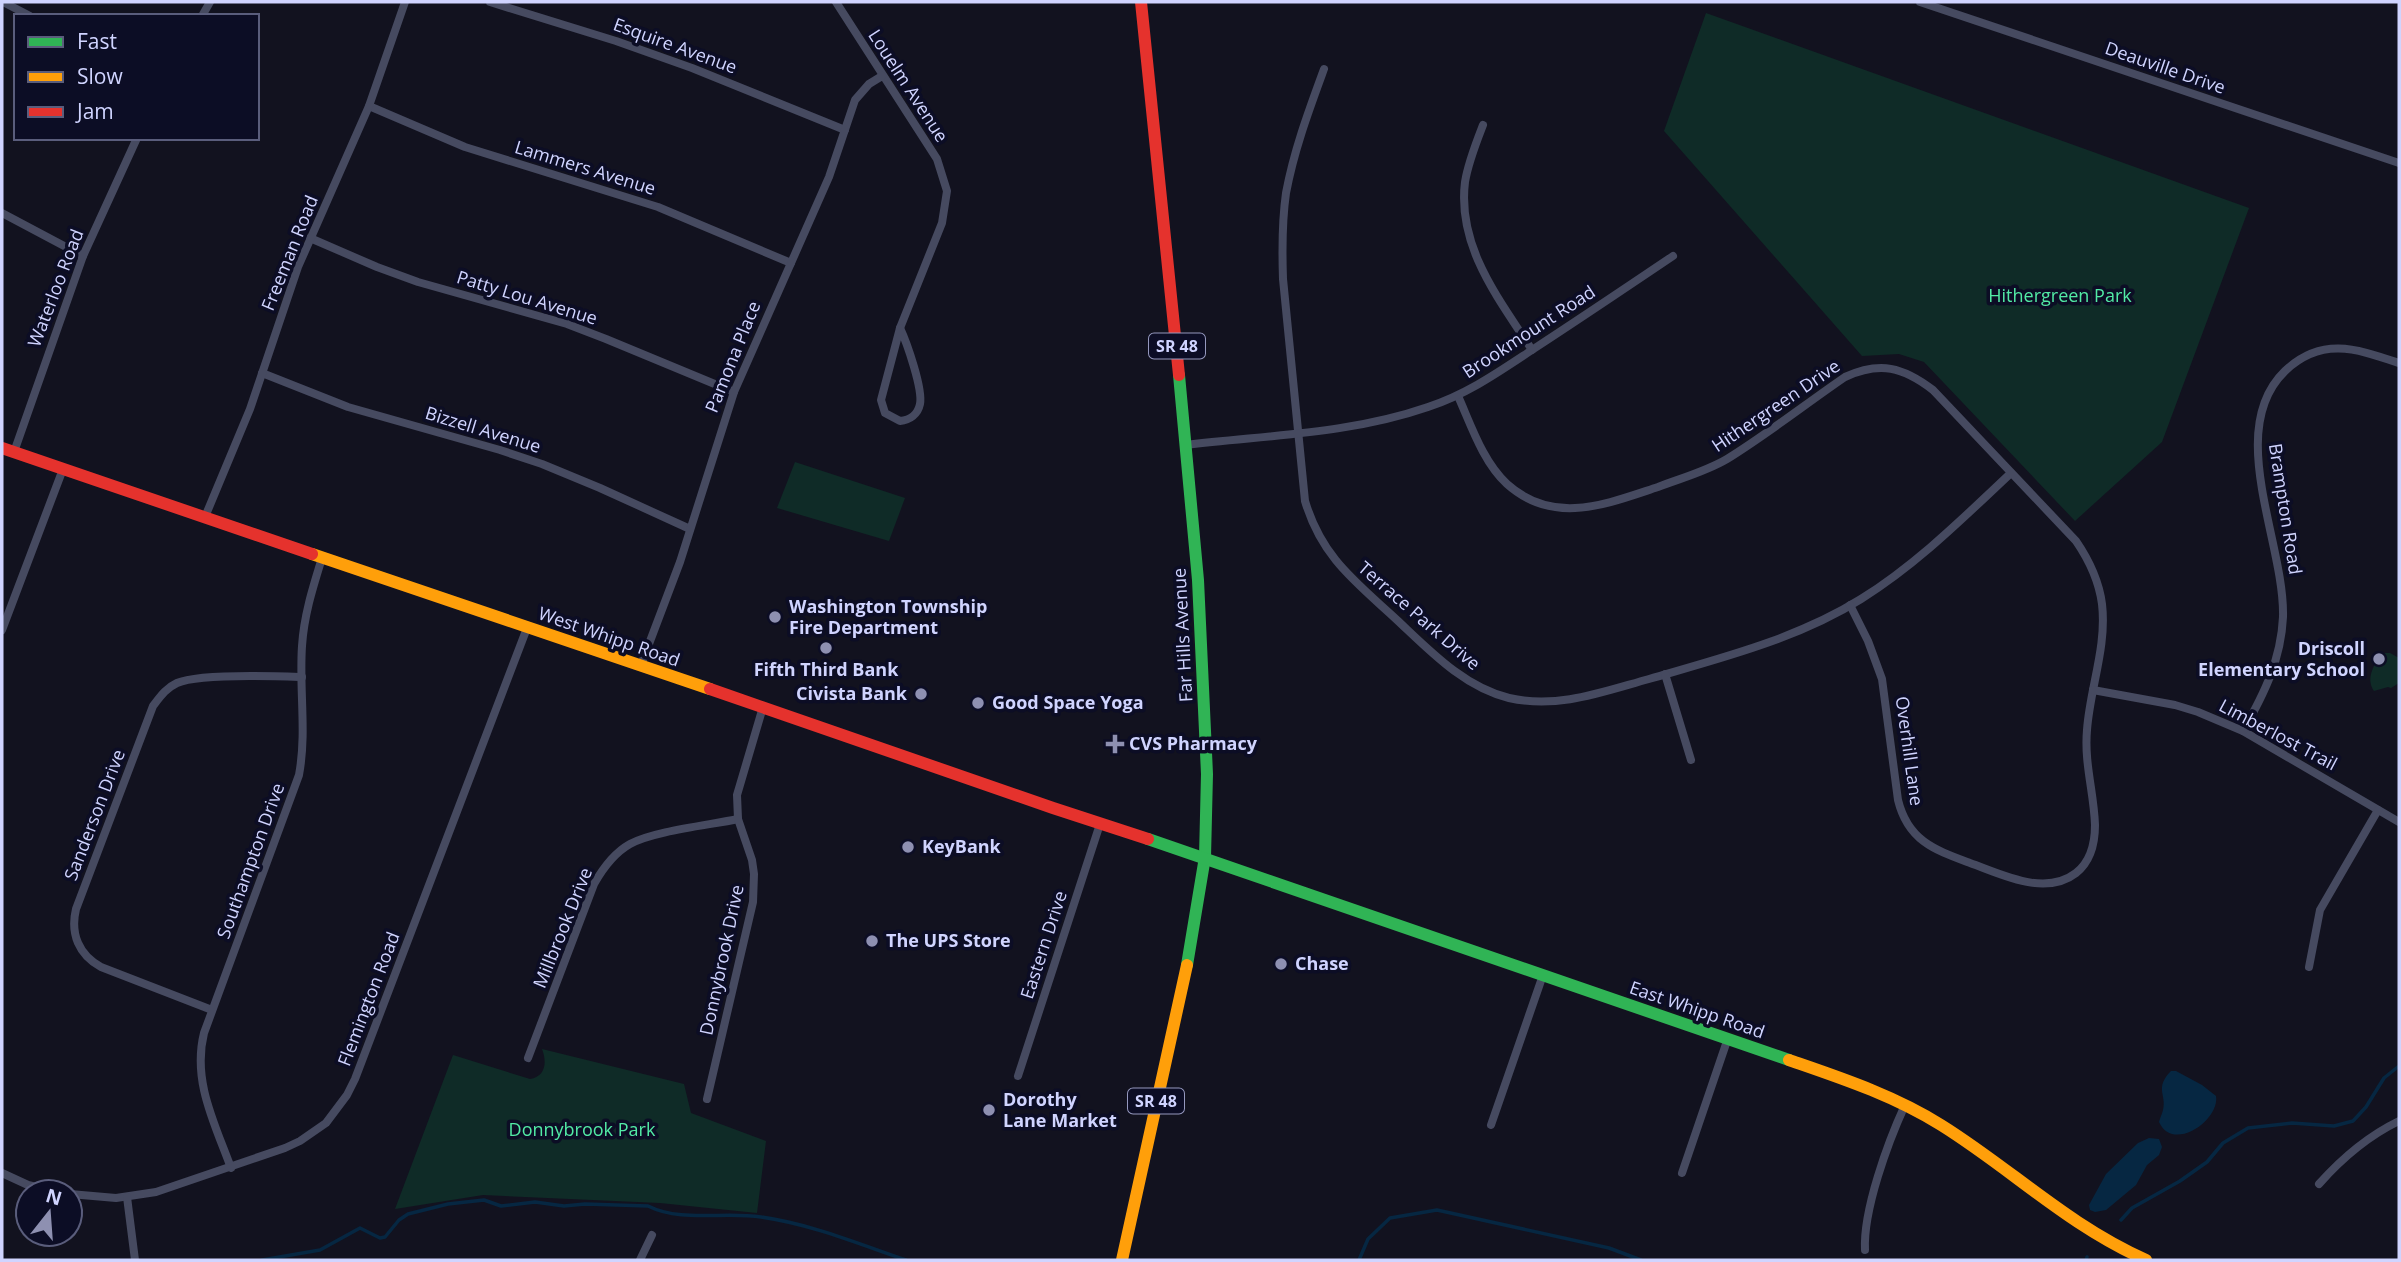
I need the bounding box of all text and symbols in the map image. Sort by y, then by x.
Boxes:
street label: Esquire Avenue [610,12,741,79]
legend [14,14,259,140]
street label: Louelm Avenue [863,24,954,146]
text: Fast [77,27,117,55]
street label: Deauville Drive [2102,35,2229,99]
text: Slow [77,62,123,90]
text: Jam [75,97,114,125]
street label: Lammers Avenue [512,134,659,200]
street label: Freeman Road [255,191,323,314]
street label: Waterloo Road [22,225,89,350]
street label: Patty Lou Avenue [454,264,601,330]
street label: Brookmount Road [1457,279,1599,383]
park label: Hithergreen Park [1988,283,2132,307]
street label: Pamona Place [699,297,765,416]
road number: SR 48 [1149,334,1205,358]
street label: Hithergreen Drive [1707,353,1844,457]
street label: Bizzell Avenue [423,400,544,458]
street label: Brampton Road [2264,441,2308,576]
street label: Terrace Park Drive [1353,555,1486,675]
street label: Far Hills Avenue [1167,567,1197,703]
place label: Washington Township Fire Department [789,594,987,639]
street label: West Whipp Road [535,601,683,672]
marker: Washington Township Fire Department [767,609,783,625]
place label: Driscoll Elementary School [2198,636,2365,681]
marker: Fifth Third Bank [818,640,834,656]
marker: Driscoll Elementary School [2371,651,2387,667]
place label: Fifth Third Bank [754,657,899,681]
place label: Civista Bank [796,681,908,705]
marker: Civista Bank [913,686,929,702]
place label: Good Space Yoga [992,690,1144,714]
street label: Limberlost Trail [2215,693,2342,775]
marker: Good Space Yoga [970,695,986,711]
street label: Overhill Lane [1890,695,1930,807]
place label: CVS Pharmacy [1129,731,1258,755]
marker: CVS Pharmacy [1107,736,1123,752]
street label: Sanderson Drive [58,746,130,884]
street label: Southampton Drive [211,780,289,942]
place label: KeyBank [922,834,1002,858]
marker: KeyBank [900,839,916,855]
street label: Millbrook Drive [527,864,597,991]
street label: Donnybrook Drive [693,882,749,1037]
street label: Eastern Drive [1014,888,1072,1002]
street label: Flemington Road [331,928,405,1069]
place label: The UPS Store [886,928,1011,952]
marker: The UPS Store [864,933,880,949]
place label: Chase [1295,951,1349,975]
marker: Chase [1273,956,1289,972]
street label: East Whipp Road [1627,975,1768,1043]
place label: Dorothy Lane Market [1003,1087,1117,1132]
road number: SR 48 [1128,1088,1184,1114]
marker: Dorothy Lane Market [981,1102,997,1118]
park label: Donnybrook Park [509,1117,656,1141]
north arrow [14,1178,84,1248]
text: N [43,1182,65,1211]

